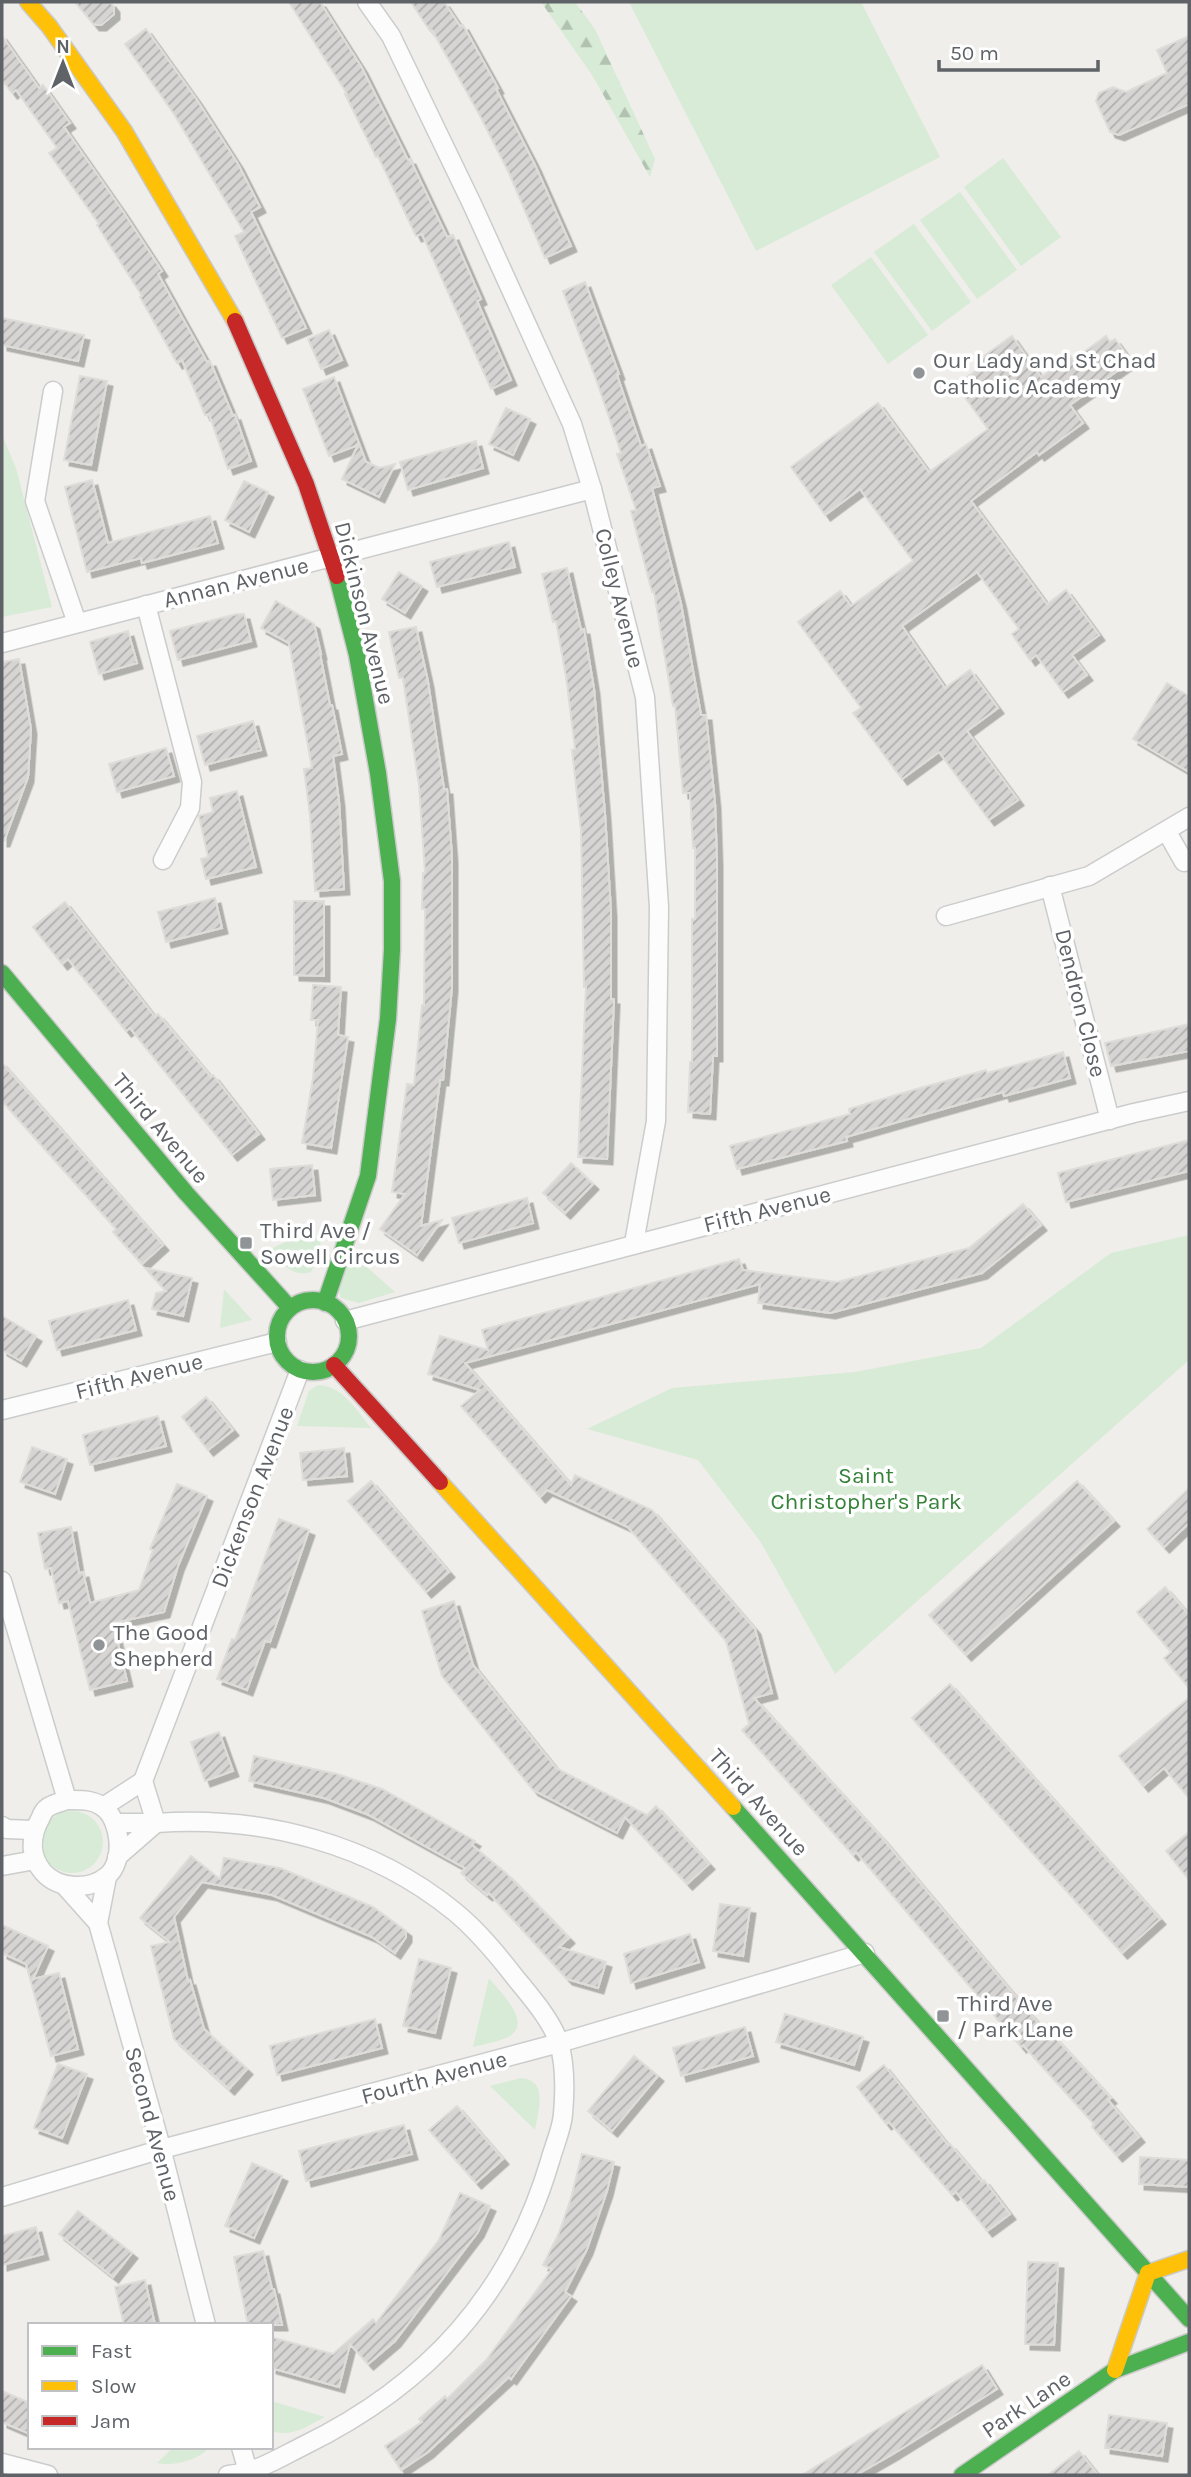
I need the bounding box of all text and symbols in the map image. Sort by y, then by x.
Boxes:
north arrow [28,28,98,98]
scale bar [939,28,1098,72]
text: N [56,36,70,58]
text: 50 m [950,41,999,65]
place label: Our Lady and St Chad Catholic Academy [933,347,1157,400]
marker: Our Lady and St Chad Catholic Academy [911,365,927,381]
street label: Dickinson Avenue [329,519,400,707]
street label: Colley Avenue [589,525,650,671]
street label: Annan Avenue [161,551,312,614]
street label: Dendron Close [1049,926,1112,1080]
street label: Third Avenue [107,1068,214,1189]
street label: Fifth Avenue [701,1181,834,1238]
place label: Third Ave / Sowell Circus [260,1217,400,1270]
marker: Third Ave / Sowell Circus [238,1235,254,1251]
street label: Fifth Avenue [73,1348,206,1405]
street label: Dickenson Avenue [205,1403,300,1592]
park label: Saint Christopher's Park [770,1462,962,1515]
place label: The Good Shepherd [113,1619,214,1672]
marker: The Good Shepherd [91,1637,107,1653]
street label: Third Avenue [703,1743,814,1862]
place label: Third Ave / Park Lane [957,1990,1074,2043]
marker: Third Ave / Park Lane [935,2008,951,2024]
street label: Second Avenue [119,2044,186,2204]
street label: Fourth Avenue [358,2045,510,2110]
legend [28,2323,273,2449]
text: Fast [91,2339,132,2363]
street label: Park Lane [977,2365,1076,2444]
text: Slow [91,2374,136,2398]
text: Jam [91,2409,131,2433]

